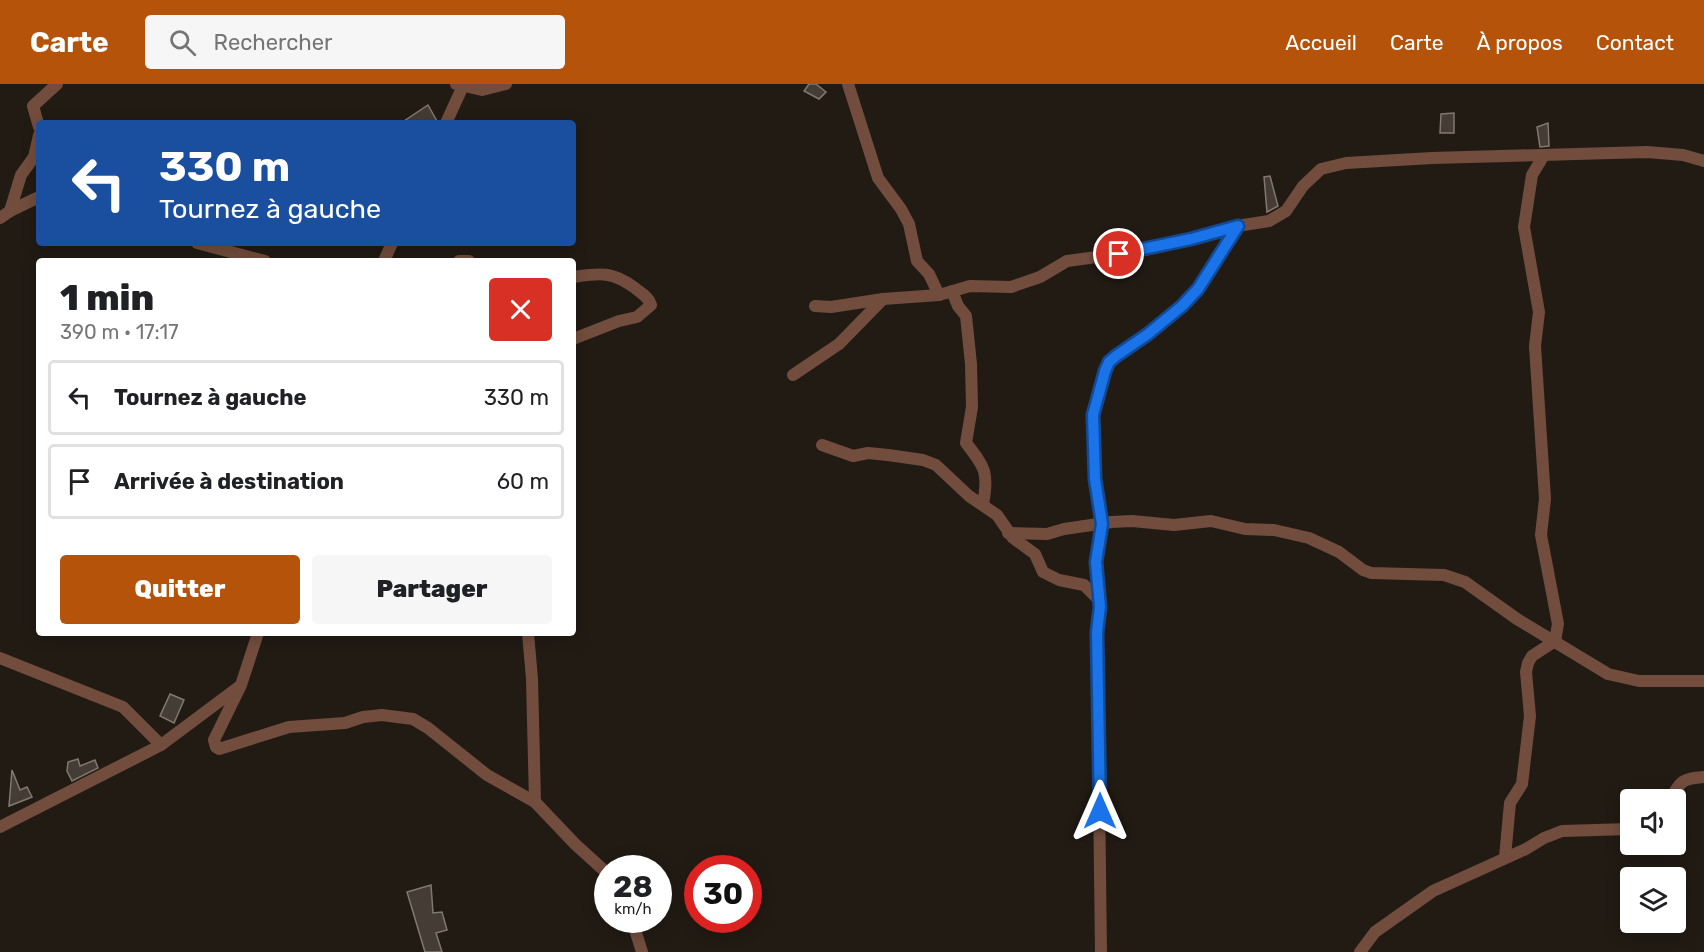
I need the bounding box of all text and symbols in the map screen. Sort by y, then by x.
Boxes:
search box [145,15,565,69]
text: Carte [30,26,109,59]
icon: search [166,26,199,59]
text: Rechercher [214,29,332,56]
text: Accueil [1285,30,1357,55]
text: Carte [1390,30,1443,55]
text: À propos [1476,30,1563,55]
text: Contact [1596,30,1674,55]
text: 330 m [159,142,290,192]
icon: left [60,144,138,222]
text: Tournez à gauche [159,193,381,225]
pin [1093,228,1144,279]
icon: arrive [1102,237,1135,270]
text: 1 min [60,276,154,319]
button: close [489,278,552,341]
text: 390 m · 17:17 [60,320,178,344]
icon: left [63,381,96,414]
text: Tournez à gauche [114,384,307,411]
text: 330 m [484,384,549,411]
icon: arrive [63,465,96,498]
text: Arrivée à destination [114,468,344,495]
text: 60 m [497,468,549,495]
button: Quitter [60,555,300,624]
button: Partager [312,555,552,624]
position arrow [1068,779,1132,843]
map controls [1620,789,1686,933]
button: sound [1620,789,1686,855]
speed limit sign: 30 [684,855,762,933]
button: layers [1620,867,1686,933]
text: 28 [613,869,653,905]
text: km/h [614,900,652,918]

